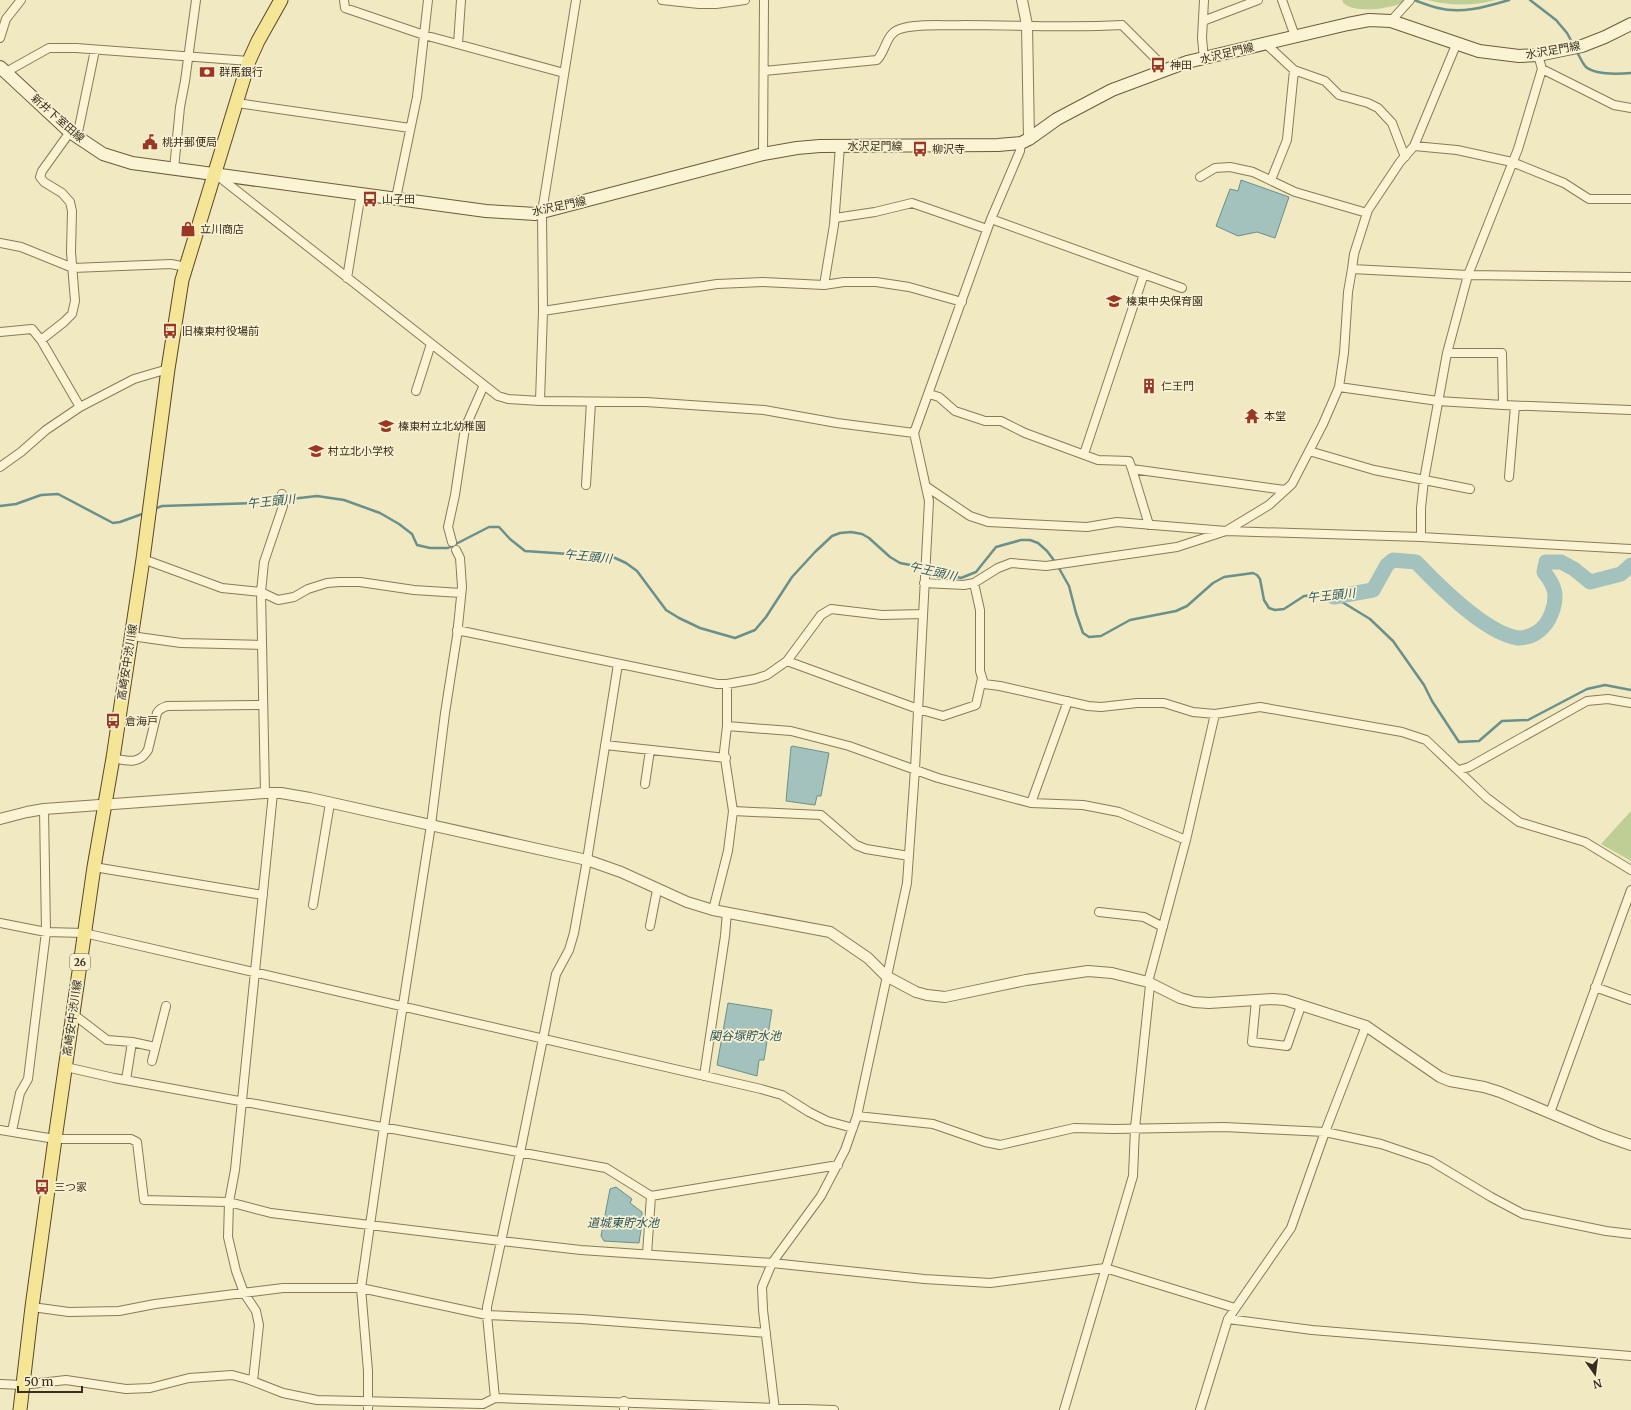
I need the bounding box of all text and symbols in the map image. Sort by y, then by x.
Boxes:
street label: 水沢足門線 [1525,38,1581,62]
street label: 水沢足門線 [1199,40,1255,66]
bus stop icon: 神田 [1149,56,1167,74]
place label: 神田 [1170,58,1192,72]
bank icon: 群馬銀行 [198,63,216,81]
place label: 群馬銀行 [219,65,263,79]
street label: 新井下室田線 [29,91,87,145]
public building icon: 桃井郵便局 [141,133,159,151]
place label: 桃井郵便局 [162,135,217,149]
street label: 水沢足門線 [848,139,903,153]
bus stop icon: 柳沢寺 [911,140,929,158]
place label: 柳沢寺 [932,142,965,156]
bus stop icon: 山子田 [361,190,379,208]
place label: 山子田 [382,192,415,206]
street label: 水沢足門線 [531,193,587,219]
shop icon: 立川商店 [179,220,197,238]
place label: 立川商店 [200,222,244,236]
school or university icon: 榛東中央保育園 [1105,292,1123,310]
place label: 榛東中央保育園 [1126,294,1203,308]
bus stop icon: 旧榛東村役場前 [161,322,179,340]
place label: 旧榛東村役場前 [182,324,259,338]
building icon: 仁王門 [1140,377,1158,395]
place label: 仁王門 [1161,379,1194,393]
temple icon: 本堂 [1243,407,1261,425]
place label: 本堂 [1264,409,1286,423]
school or university icon: 榛東村立北幼稚園 [377,417,395,435]
place label: 榛東村立北幼稚園 [398,419,486,433]
school or university icon: 村立北小学校 [307,442,325,460]
place label: 村立北小学校 [328,444,394,458]
water label: 午王頭川 [246,491,298,511]
water label: 午王頭川 [563,546,615,566]
water label: 午王頭川 [908,558,960,584]
water label: 午王頭川 [1306,585,1358,605]
street label: 高崎安中渋川線 [114,623,140,701]
bus stop icon: 倉海戸 [104,712,122,730]
place label: 倉海戸 [125,714,158,728]
road number: 26 [70,954,90,970]
street label: 高崎安中渋川線 [60,979,84,1057]
water label: 関谷塚貯水池 [709,1028,782,1043]
bus stop icon: 三つ家 [33,1178,51,1196]
place label: 三つ家 [54,1180,87,1194]
water label: 道城東貯水池 [587,1215,660,1230]
north arrow [1575,1354,1615,1394]
scale bar [18,1368,82,1394]
text: 50 m [24,1374,53,1389]
text: N [1591,1376,1603,1392]

